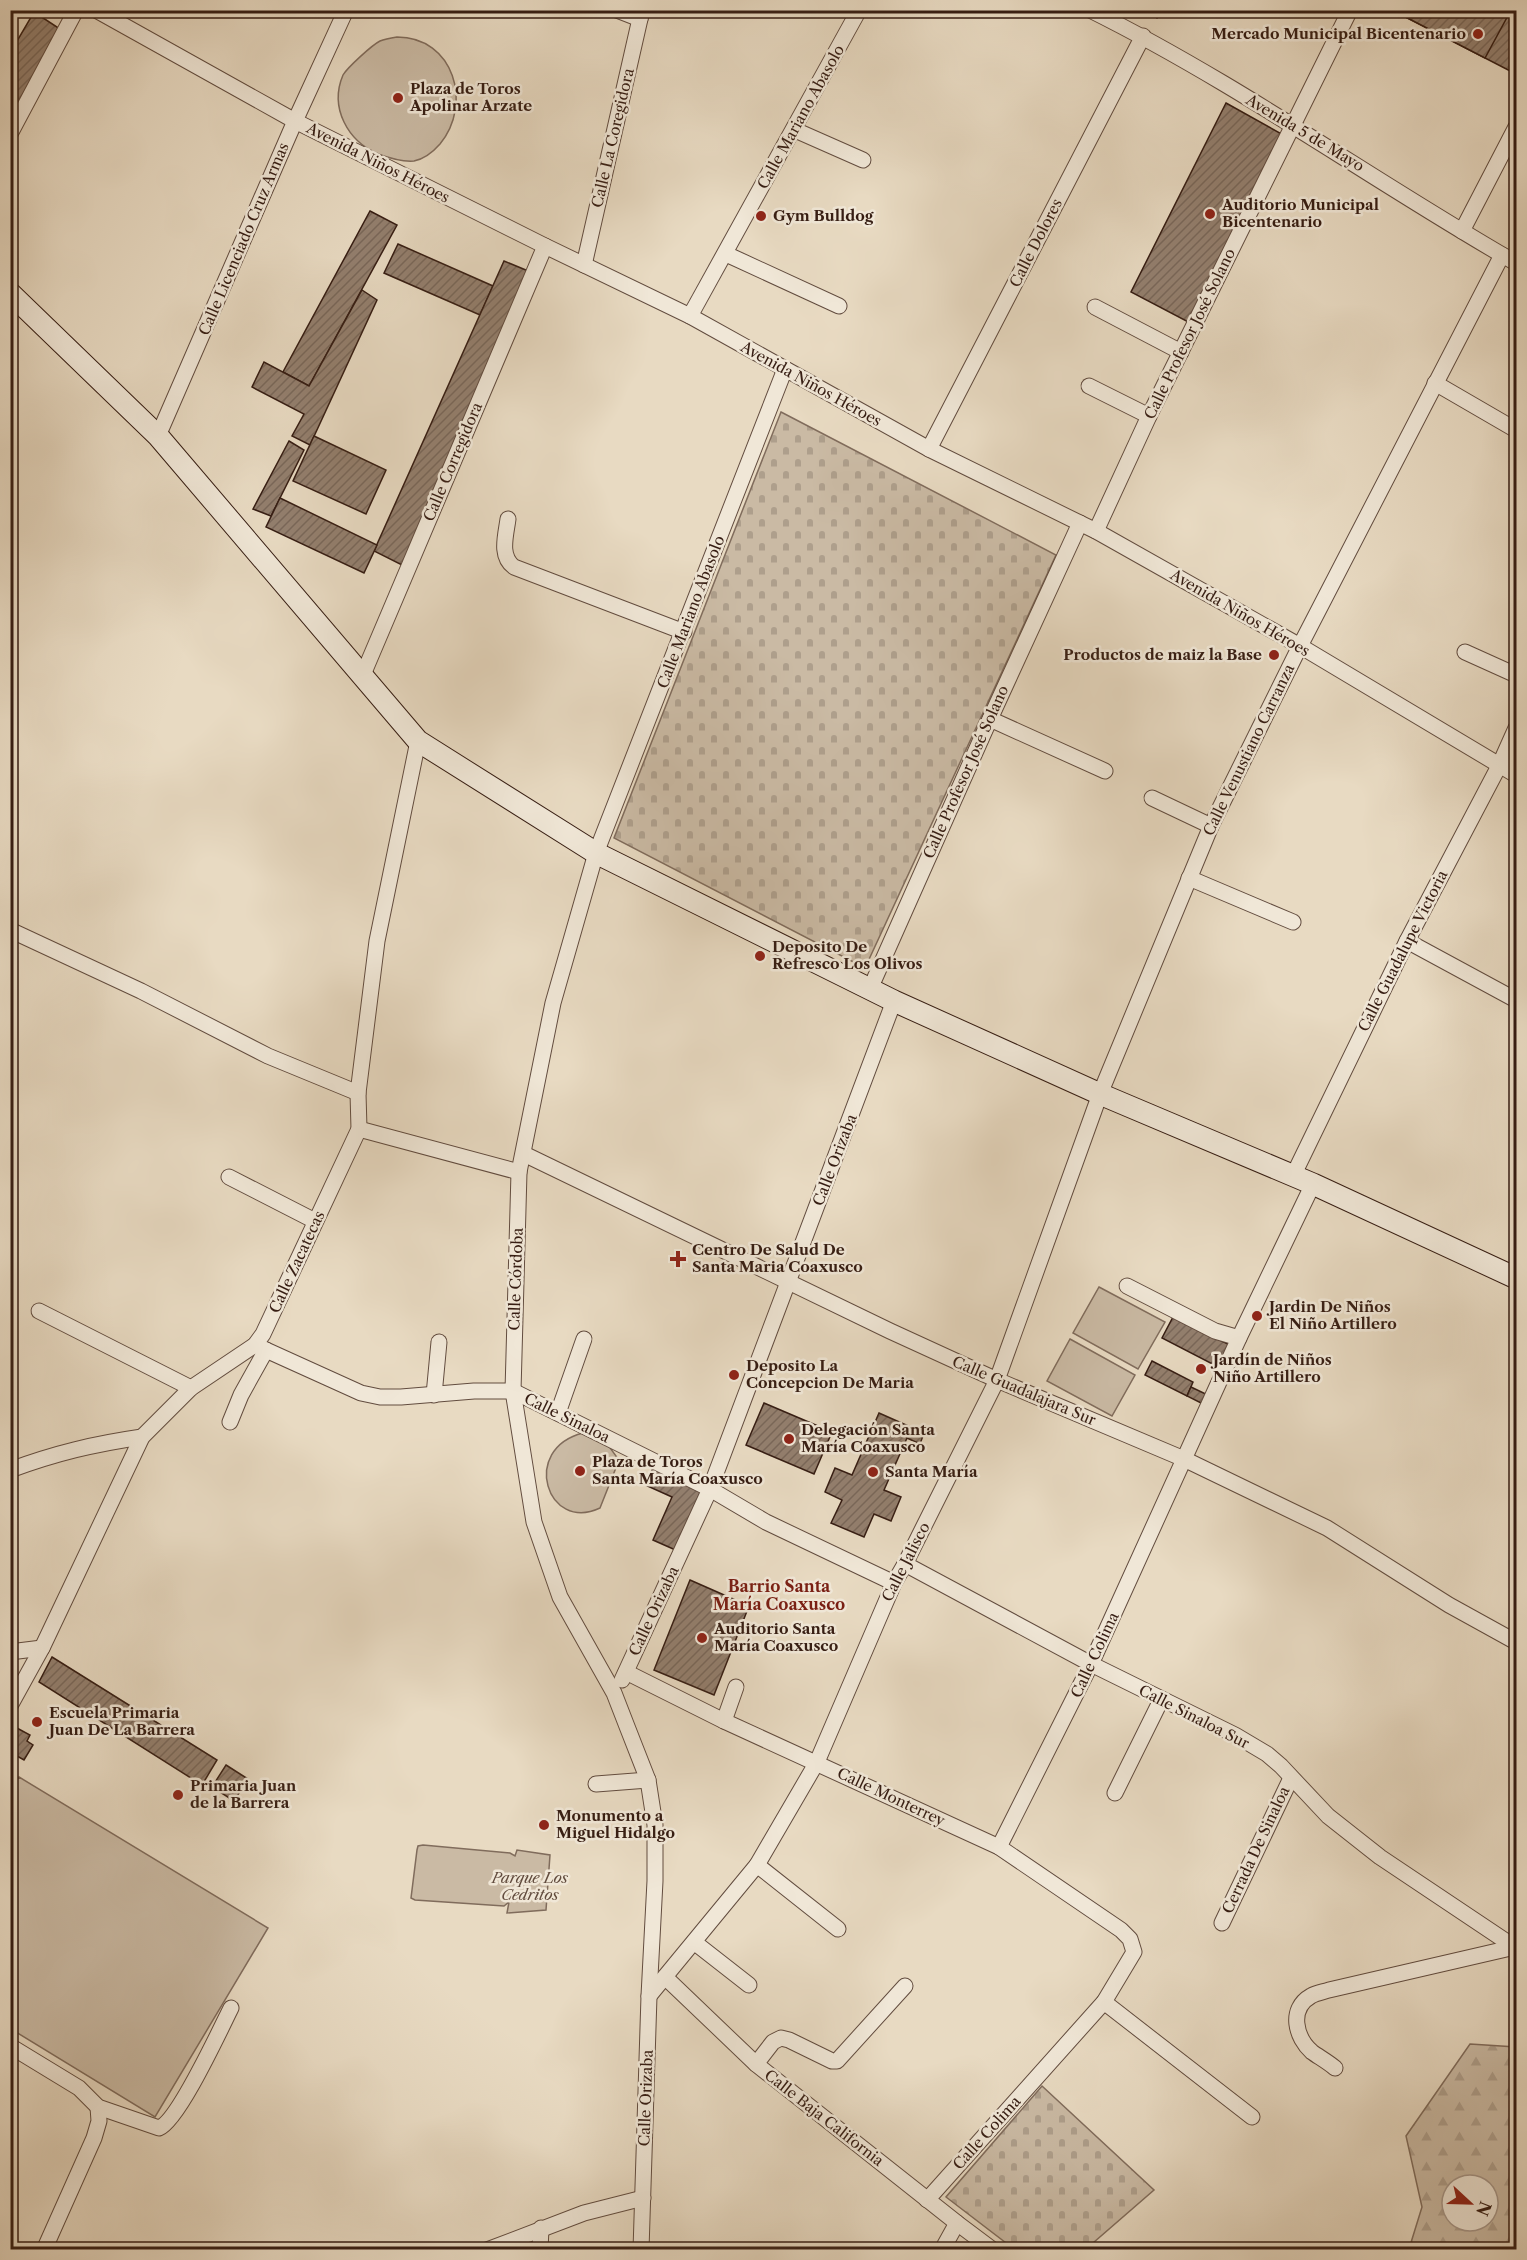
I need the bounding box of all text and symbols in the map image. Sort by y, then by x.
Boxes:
place label: Mercado Municipal Bicentenario [1211,24,1466,43]
marker: Mercado Municipal Bicentenario [1471,27,1485,41]
street label: Calle Mariano Abasolo [753,41,848,192]
street label: Calle La Coregidora [587,66,638,209]
place label: Plaza de Toros Apolinar Arzate [409,79,532,115]
street label: Avenida 5 de Mayo [1242,89,1368,175]
marker: Plaza de Toros Apolinar Arzate [391,91,405,105]
street label: Avenida Niños Héroes [303,118,453,207]
street label: Calle Licenciado Cruz Armas [194,140,293,338]
street label: Calle Dolores [1005,195,1066,290]
place label: Auditorio Municipal Bicentenario [1221,195,1379,231]
place label: Gym Bulldog [773,206,874,225]
marker: Auditorio Municipal Bicentenario [1203,207,1217,221]
marker: Gym Bulldog [754,209,768,223]
street label: Calle Profesor José Solano [1140,245,1239,422]
street label: Avenida Niños Héroes [737,336,885,430]
street label: Calle Corregidora [419,399,486,524]
street label: Calle Mariano Abasolo [653,533,728,691]
street label: Avenida Niños Héroes [1166,564,1313,660]
place label: Productos de maiz la Base [1063,645,1262,664]
marker: Productos de maiz la Base [1267,648,1281,662]
street label: Calle Venustiano Carranza [1199,661,1298,839]
street label: Calle Profesor José Solano [919,682,1012,861]
street label: Calle Guadalupe Victoria [1354,867,1452,1035]
place label: Deposito De Refresco Los Olivos [772,937,923,973]
marker: Deposito De Refresco Los Olivos [753,949,767,963]
street label: Calle Orizaba [808,1111,861,1208]
street label: Calle Zacatecas [265,1208,329,1316]
street label: Calle Córdoba [504,1227,527,1331]
place label: Centro De Salud De Santa Maria Coaxusco [692,1240,863,1276]
marker: Centro De Salud De Santa Maria Coaxusco [669,1250,687,1268]
place label: Jardin De Niños El Niño Artillero [1266,1297,1397,1333]
marker: Jardin De Niños El Niño Artillero [1250,1309,1264,1323]
place label: Jardín de Niños Niño Artillero [1210,1350,1332,1386]
street label: Calle Guadalajara Sur [950,1352,1099,1430]
place label: Deposito La Concepcion De Maria [746,1356,914,1392]
marker: Jardín de Niños Niño Artillero [1194,1362,1208,1376]
marker: Deposito La Concepcion De Maria [727,1368,741,1382]
street label: Calle Sinaloa [521,1389,613,1447]
place label: Delegación Santa María Coaxusco [801,1420,935,1456]
marker: Delegación Santa María Coaxusco [782,1432,796,1446]
place label: Plaza de Toros Santa María Coaxusco [592,1452,763,1488]
place label: Santa María [885,1462,978,1481]
marker: Plaza de Toros Santa María Coaxusco [573,1464,587,1478]
marker: Santa María [866,1465,880,1479]
street label: Calle Jalisco [877,1519,934,1605]
street label: Calle Orizaba [624,1563,683,1659]
district label: Barrio Santa María Coaxusco [713,1576,845,1614]
street label: Calle Colima [1066,1609,1123,1701]
place label: Auditorio Santa María Coaxusco [713,1619,838,1655]
marker: Auditorio Santa María Coaxusco [695,1631,709,1645]
street label: Calle Sinaloa Sur [1136,1680,1253,1753]
place label: Escuela Primaria Juan De La Barrera [46,1703,195,1739]
marker: Escuela Primaria Juan De La Barrera [30,1715,44,1729]
street label: Calle Monterrey [834,1763,949,1830]
place label: Primaria Juan de la Barrera [190,1776,297,1812]
street label: Cerrada De Sinaloa [1218,1783,1293,1916]
marker: Primaria Juan de la Barrera [171,1788,185,1802]
place label: Monumento a Miguel Hidalgo [556,1806,675,1842]
marker: Monumento a Miguel Hidalgo [537,1818,551,1832]
park label: Parque Los Cedritos [491,1868,569,1904]
street label: Calle Orizaba [634,2049,657,2147]
street label: Calle Baja California [761,2065,888,2170]
street label: Calle Colima [949,2092,1025,2173]
north arrow [1440,2173,1500,2233]
text: N [1472,2198,1496,2219]

